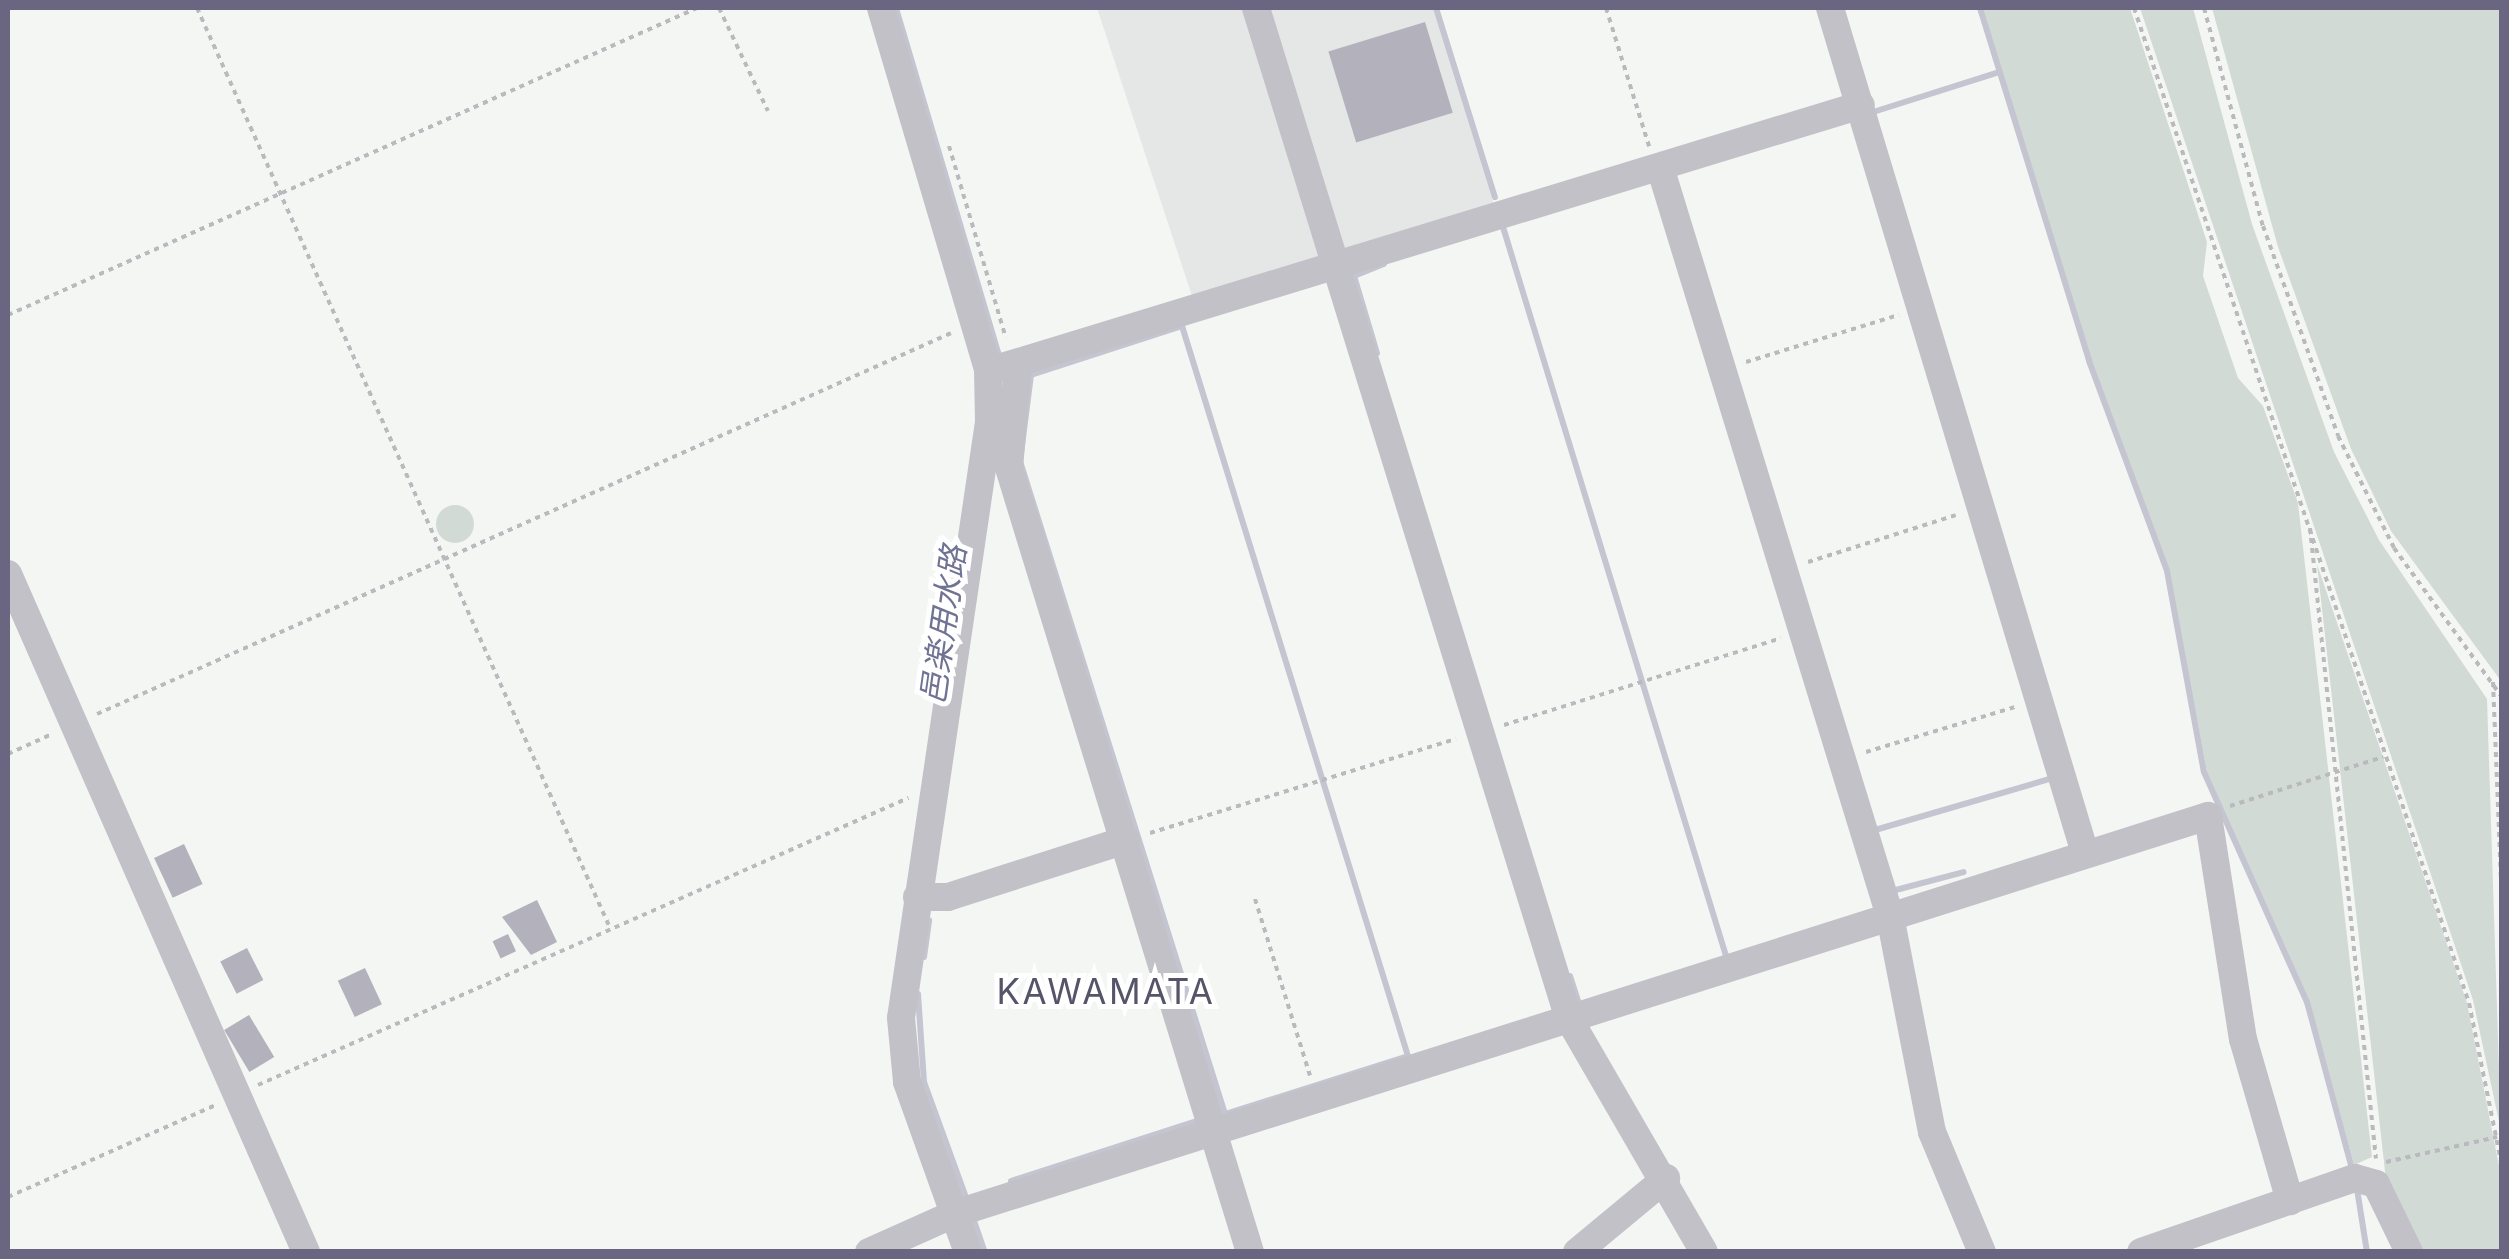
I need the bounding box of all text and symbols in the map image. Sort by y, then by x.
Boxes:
water label: 邑楽用水路 [914,543,974,707]
district label: KAWAMATA [997,970,1215,1012]

